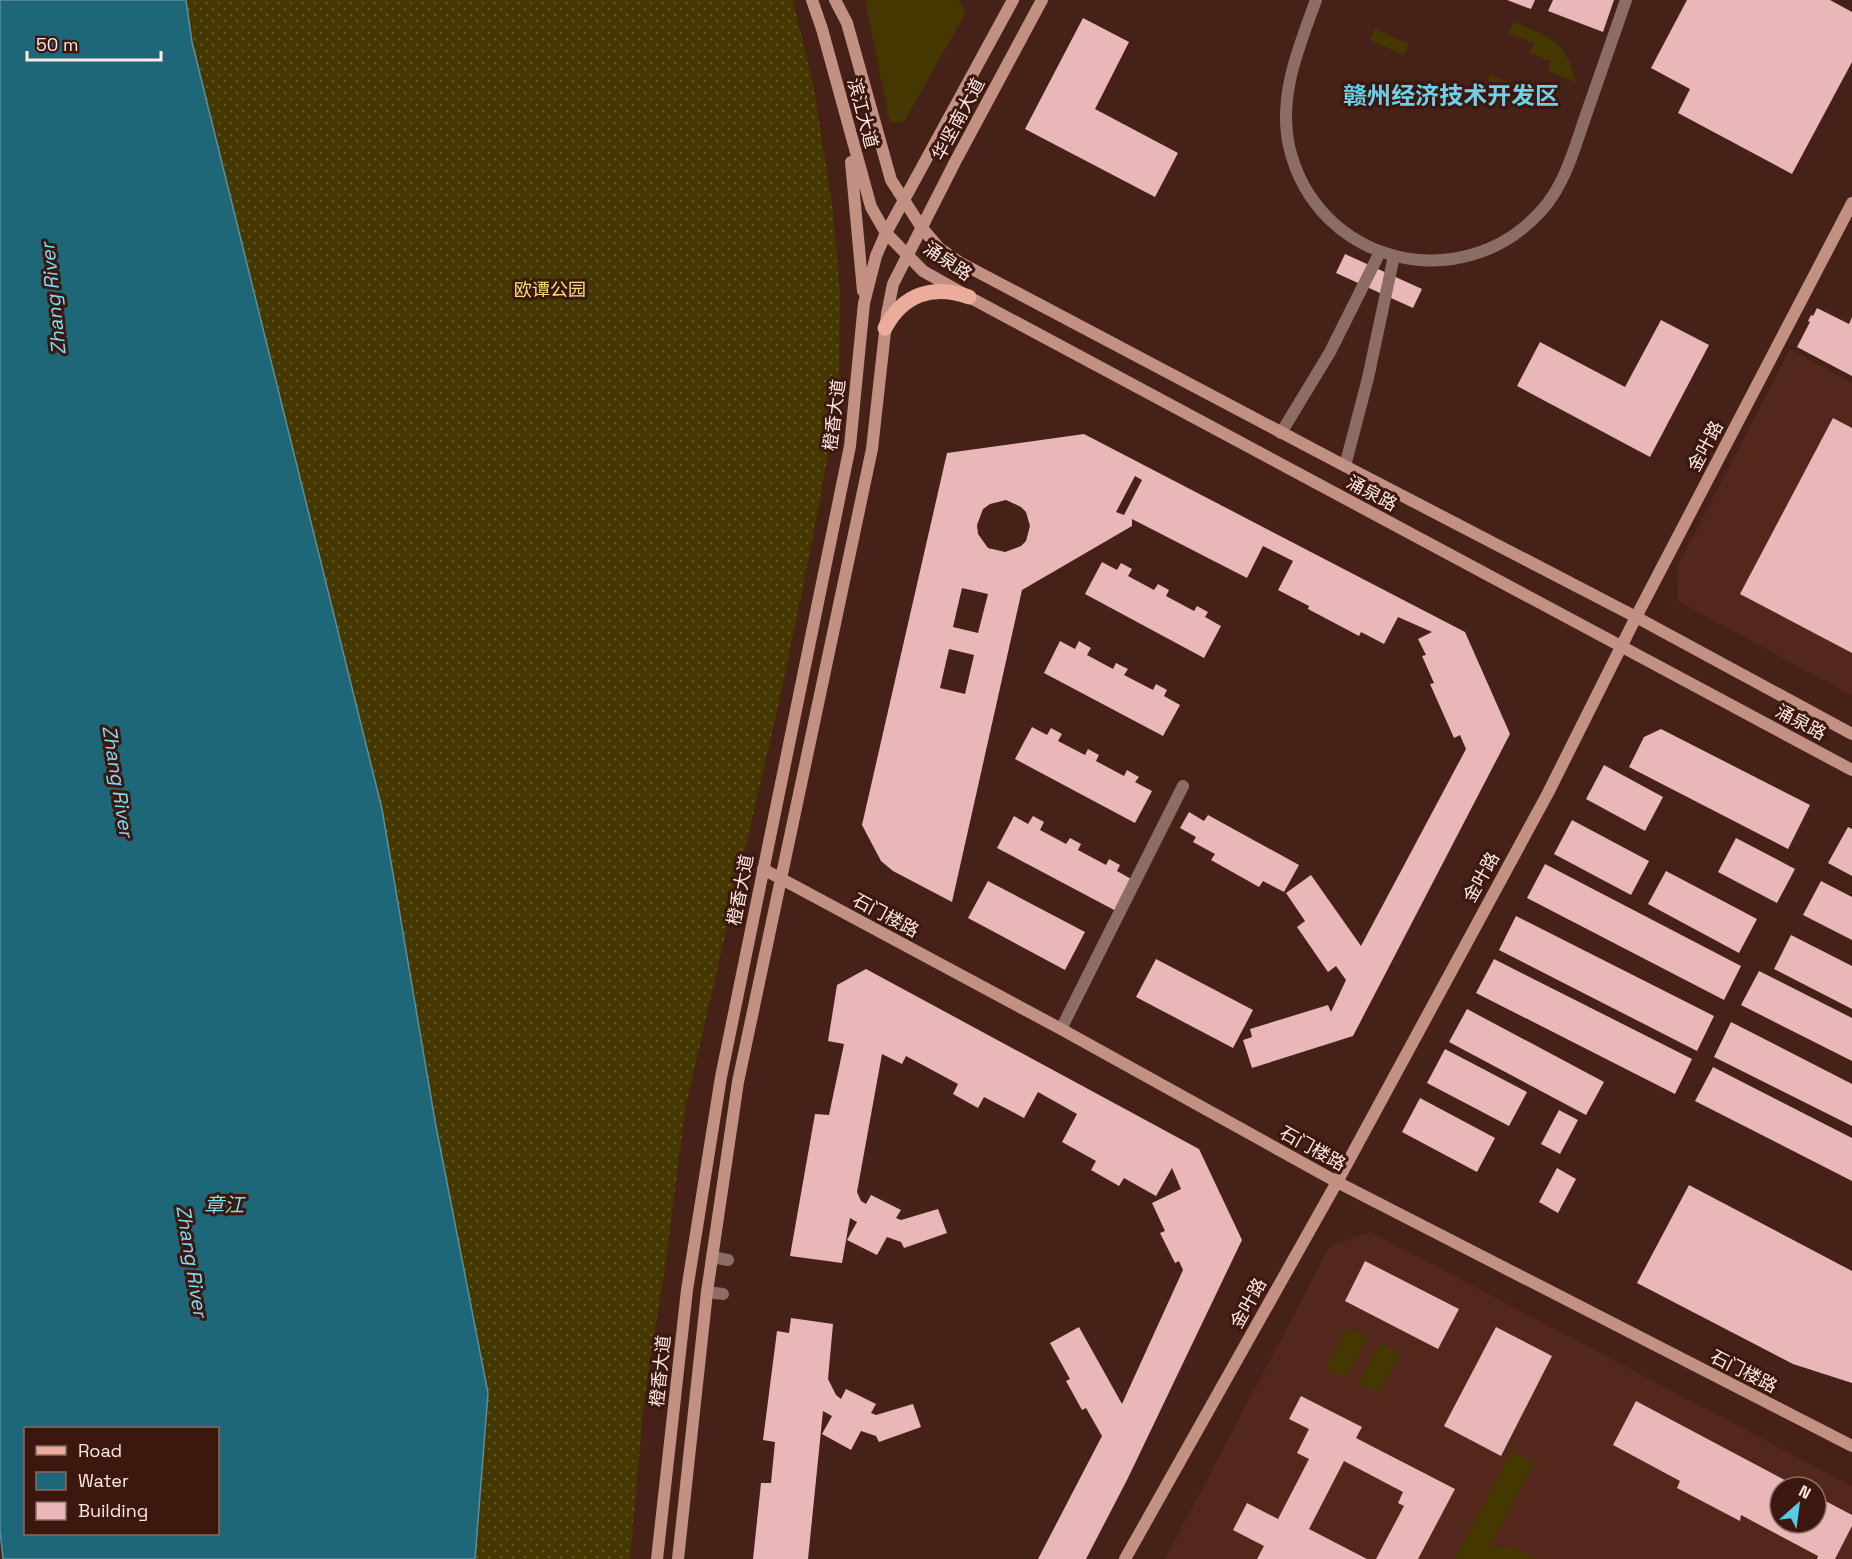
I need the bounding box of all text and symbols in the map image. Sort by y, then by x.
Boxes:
scale bar [27,24,160,62]
text: 50 m [36,33,78,56]
street label: 华坚南大道 [927,74,989,164]
street label: 滨江大道 [843,75,883,151]
district label: 赣州经济技术开发区 [1343,80,1559,111]
street label: 涌泉路 [919,236,977,286]
water label: Zhang River [34,239,72,356]
park label: 欧谭公园 [514,278,586,301]
street label: 橙香大道 [818,378,850,452]
street label: 金叶路 [1682,417,1728,475]
street label: 涌泉路 [1343,470,1401,516]
street label: 涌泉路 [1772,699,1830,745]
water label: Zhang River [96,723,140,841]
street label: 金叶路 [1458,848,1504,906]
street label: 橙香大道 [722,852,758,928]
street label: 石门楼路 [849,888,923,942]
street label: 石门楼路 [1276,1120,1350,1176]
water label: 章江 [204,1192,246,1218]
water label: Zhang River [170,1203,214,1321]
street label: 金叶路 [1225,1274,1271,1332]
street label: 橙香大道 [645,1334,675,1408]
street label: 石门楼路 [1707,1344,1781,1398]
legend [24,1427,219,1535]
text: Road [78,1439,122,1462]
text: Water [78,1469,129,1492]
north arrow [1768,1475,1828,1535]
text: N [1795,1480,1814,1504]
text: Building [78,1499,148,1522]

